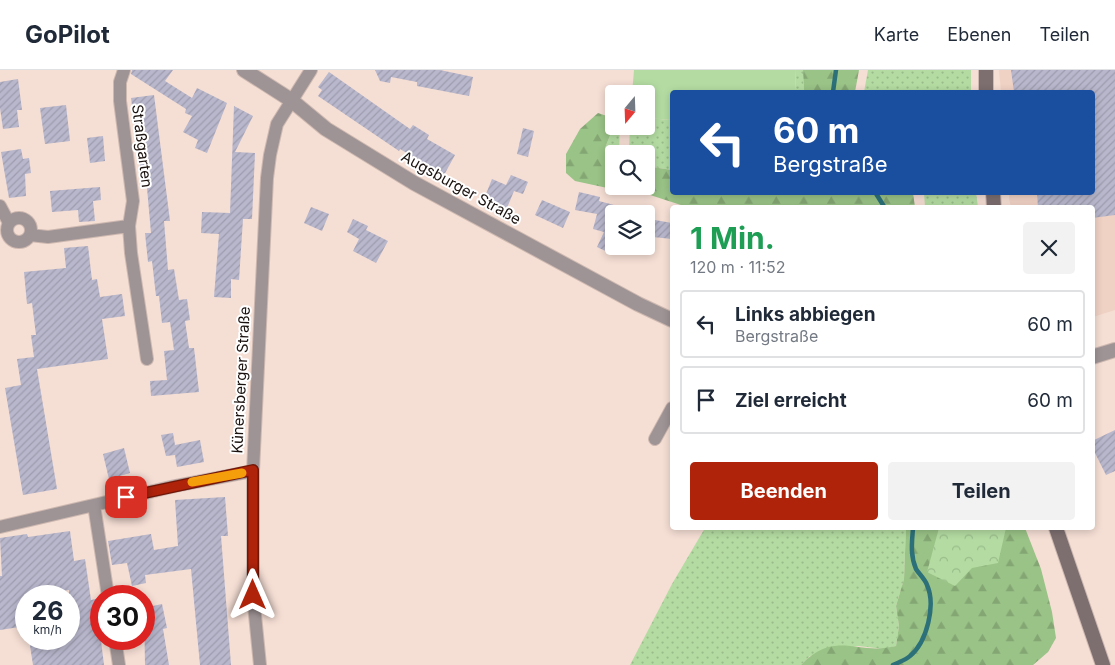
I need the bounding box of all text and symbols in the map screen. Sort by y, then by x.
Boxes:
text: GoPilot [25,20,110,49]
text: Karte [874,24,919,45]
text: Ebenen [947,24,1011,45]
text: Teilen [1039,24,1090,45]
north arrow [605,85,655,135]
map controls [605,85,655,255]
street label: Straßgarten [128,103,157,189]
text: 60 m [773,109,860,151]
icon: left [690,110,755,175]
button: search [605,145,655,195]
street label: Augsburger Straße [398,147,525,228]
text: Bergstraße [773,151,887,177]
button: layers [605,205,655,255]
text: 1 Min. [690,220,775,256]
button: close [1023,222,1075,274]
text: 120 m · 11:52 [690,257,786,277]
text: Links abbiegen [735,303,876,326]
street label: Künersberger Straße [227,306,254,454]
icon: left [692,310,720,338]
text: 60 m [1027,313,1073,336]
text: Bergstraße [735,326,818,346]
icon: arrive [692,386,720,414]
text: Ziel erreicht [735,389,847,412]
text: 60 m [1027,389,1073,412]
button: Beenden [690,462,878,520]
button: Teilen [888,462,1075,520]
pin [105,476,147,518]
icon: arrive [112,483,140,511]
position arrow [226,568,278,620]
speed limit sign: 30 [90,585,155,650]
text: 26 [32,596,63,626]
text: km/h [33,622,62,637]

